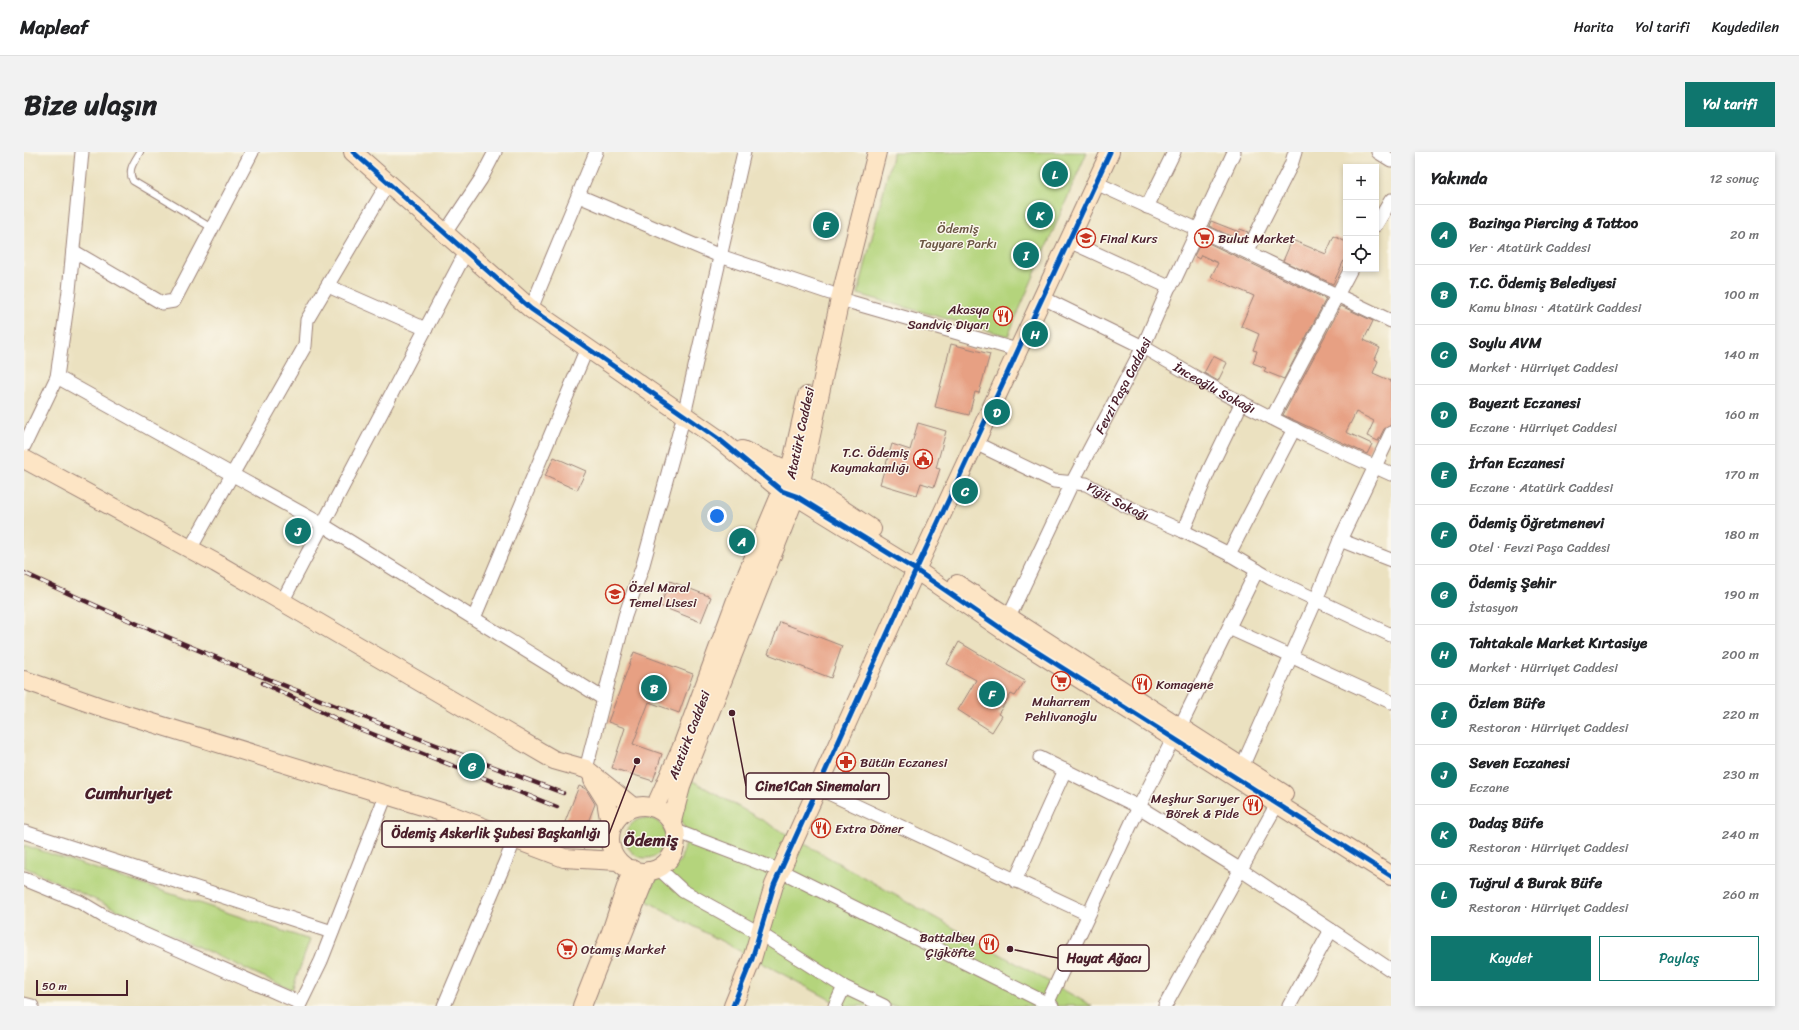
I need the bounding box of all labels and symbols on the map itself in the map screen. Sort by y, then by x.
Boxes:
pin: L [1042,159,1068,189]
pin: K [1027,200,1053,230]
pin: E [813,210,839,240]
park label: Ödemiş Tayyare Parkı [919,217,997,255]
school or university icon: Final Kurs [1075,227,1097,249]
place label: Final Kurs [1100,227,1158,250]
supermarket icon: Bulut Market [1193,227,1215,249]
place label: Bulut Market [1218,227,1295,250]
pin: I [1013,240,1039,270]
place label: Akasya Sandviç Diyarı [907,298,989,336]
restaurant icon: Akasya Sandviç Diyarı [992,305,1014,327]
pin: H [1022,319,1048,349]
street label: Fevzi Paşa Caddesi [1088,333,1158,438]
street label: İnceoğlu Sokağı [1168,355,1260,420]
street label: Atatürk Caddesi [779,384,821,482]
pin: D [984,397,1010,427]
place label: T.C. Ödemiş Kaymakamlığı [830,441,910,479]
public building icon: T.C. Ödemiş Kaymakamlığı [912,448,934,470]
street label: Yiğit Sokağı [1083,475,1153,526]
pin: C [952,476,978,506]
your location [707,506,727,526]
pin: J [285,516,311,546]
pin: A [729,526,755,556]
place label: Özel Maral Temel Lisesi [629,576,697,614]
school or university icon: Özel Maral Temel Lisesi [604,583,626,605]
supermarket icon: Muharrem Pehlivanoğlu [1050,670,1072,692]
pin: B [641,673,667,703]
restaurant icon: Komagene [1131,673,1153,695]
place label: Komagene [1156,673,1214,696]
pin: F [979,679,1005,709]
street label: Atatürk Caddesi [661,687,717,784]
place label: Muharrem Pehlivanoğlu [1025,690,1097,728]
pin: G [459,751,485,781]
pharmacy icon: Bütün Eczanesi [835,751,857,773]
place label: Bütün Eczanesi [860,751,948,774]
callout: Cine1Can Sinemaları [746,773,889,799]
text: Cine1Can Sinemaları [755,774,881,799]
district label: Cumhuriyet [84,778,173,808]
place label: Meşhur Sarıyer Börek & Pide [1151,787,1240,825]
restaurant icon: Meşhur Sarıyer Börek & Pide [1242,794,1264,816]
restaurant icon: Extra Döner [810,817,832,839]
place label: Extra Döner [835,817,904,840]
callout: Ödemiş Askerlik Şubesi Başkanlığı [382,821,609,847]
text: Ödemiş Askerlik Şubesi Başkanlığı [391,821,601,846]
district label: Ödemiş [624,825,679,855]
place label: Battalbey Çiğköfte [919,926,975,964]
restaurant icon: Battalbey Çiğköfte [978,933,1000,955]
supermarket icon: Otamış Market [556,938,578,960]
place label: Otamış Market [581,938,667,961]
callout: Hayat Ağacı [1058,945,1149,971]
text: Hayat Ağacı [1065,946,1142,971]
scale bar [36,978,128,997]

